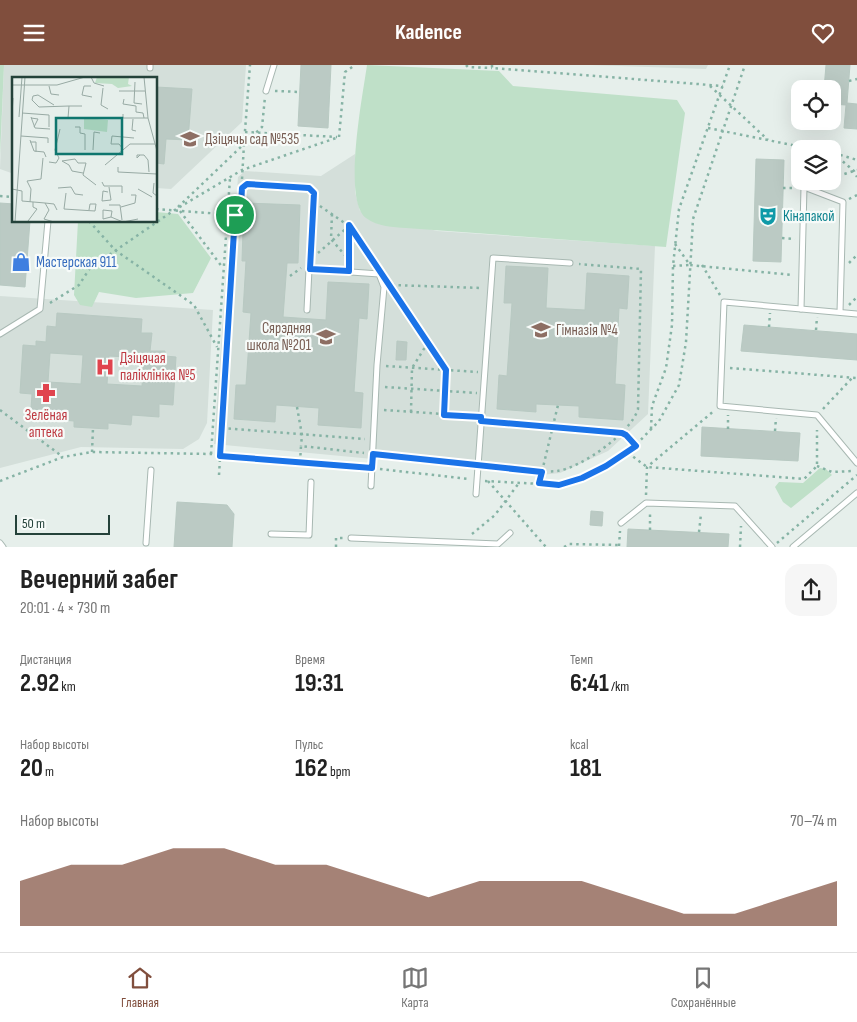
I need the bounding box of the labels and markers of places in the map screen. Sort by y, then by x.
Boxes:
school or university icon: Дзіцячы сад №535 [179,128,201,150]
place label: Дзіцячы сад №535 [205,130,299,149]
pin [214,194,256,236]
theatre icon: Кінапакой [757,205,779,227]
place label: Кінапакой [783,207,835,226]
shop icon: Мастерская 911 [10,251,32,273]
place label: Мастерская 911 [36,253,117,272]
place label: Сярэдняя школа №201 [247,319,312,355]
school or university icon: Гімназія №4 [530,319,552,341]
place label: Гімназія №4 [556,321,618,340]
school or university icon: Сярэдняя школа №201 [315,326,337,348]
place label: Дзіцячая паліклініка №5 [120,349,195,385]
hospital icon: Дзіцячая паліклініка №5 [94,356,116,378]
pharmacy icon: Зелёная аптека [35,382,57,404]
place label: Зелёная аптека [25,406,67,442]

